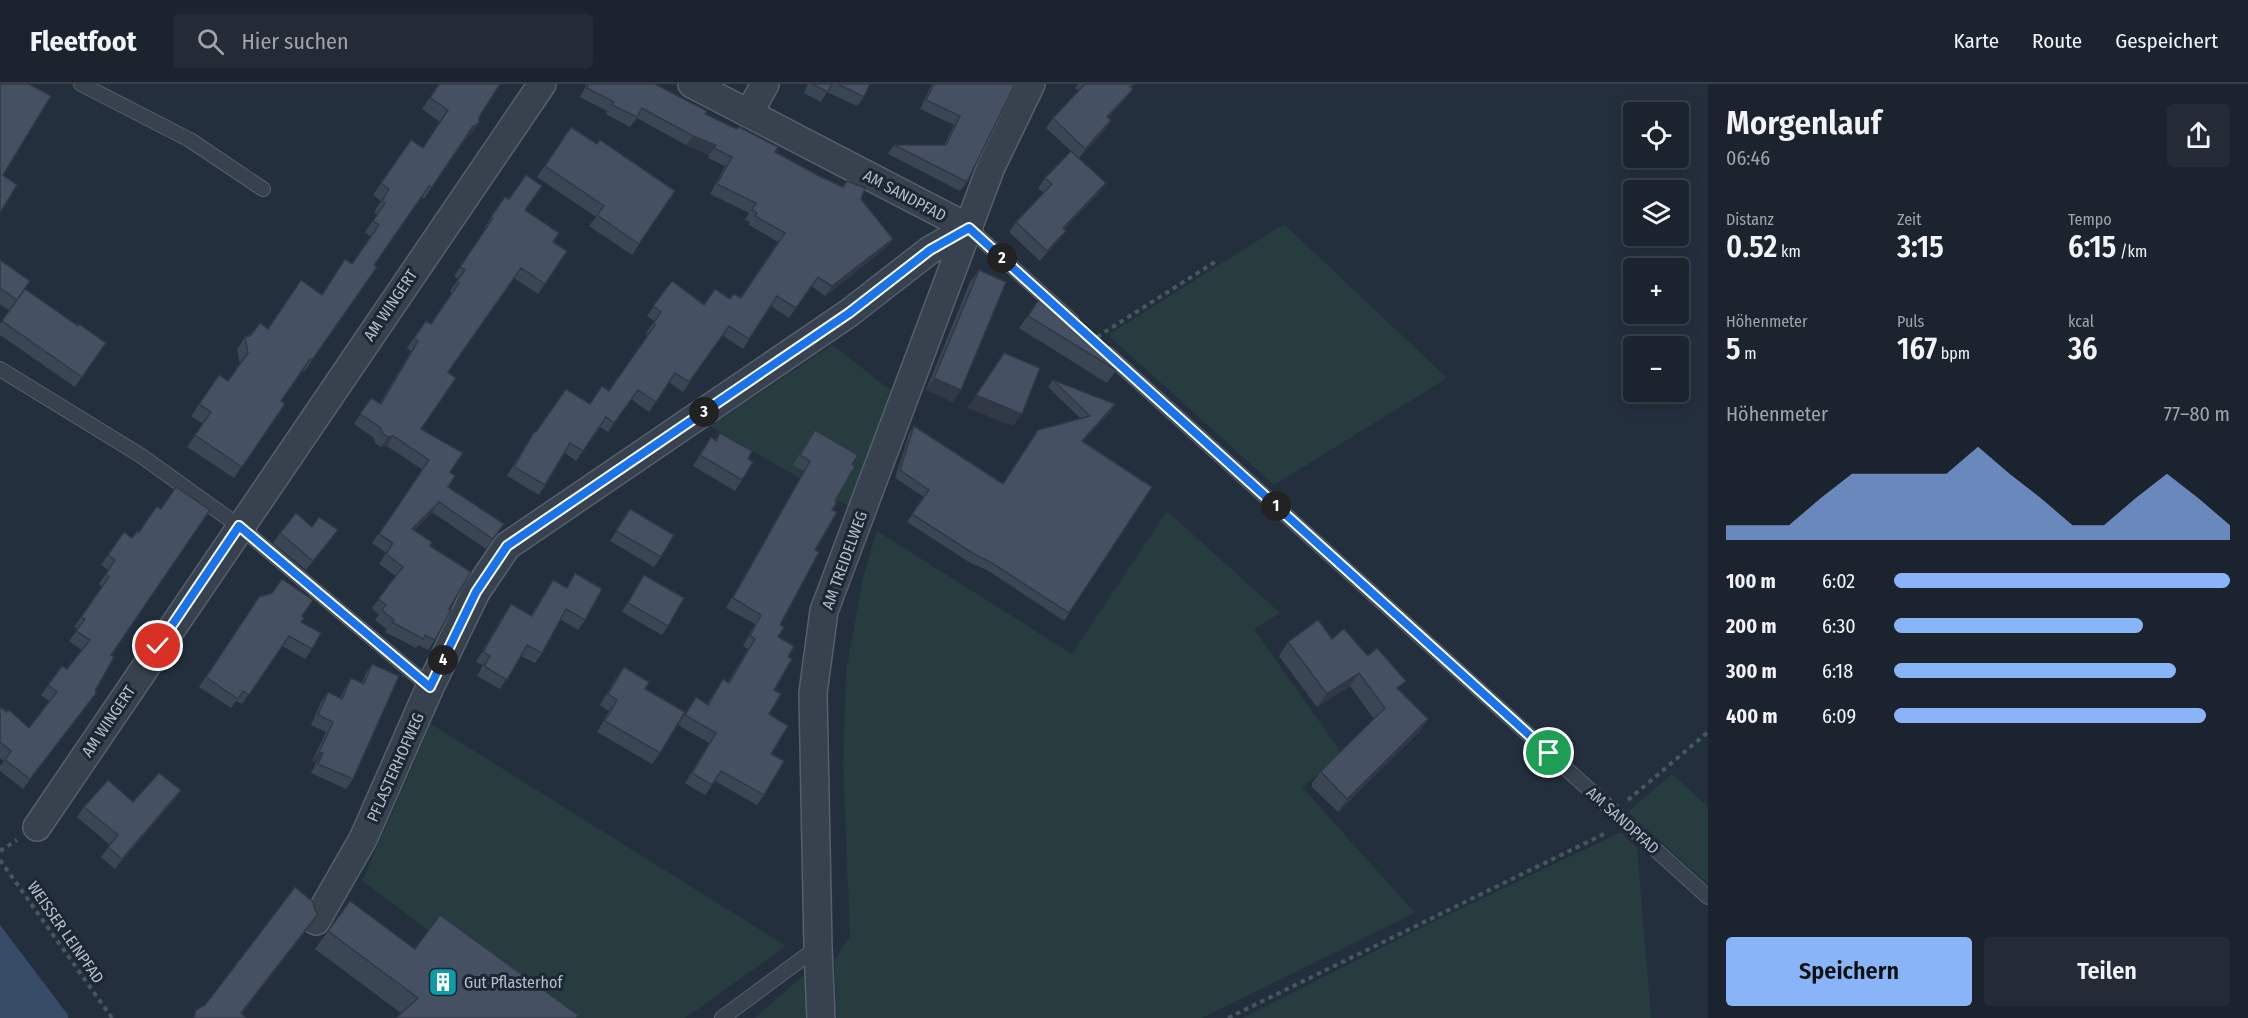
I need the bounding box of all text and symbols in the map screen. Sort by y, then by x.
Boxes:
search box [173,14,593,68]
text: Fleetfoot [30,25,137,58]
icon: search [194,25,227,58]
text: Hier suchen [242,28,348,55]
text: Karte [1954,28,1999,54]
text: Route [2032,28,2082,54]
text: Gespeichert [2115,28,2218,54]
map controls [1623,102,1689,402]
button: locate [1623,102,1689,168]
text: Morgenlauf [1726,103,1881,143]
button: share [2167,104,2230,167]
text: 06:46 [1726,146,1770,170]
street label: AM SANDPFAD [860,166,949,225]
button: layers [1623,180,1689,246]
text: Distanz [1726,210,1774,229]
text: Zeit [1897,210,1921,229]
text: Tempo [2068,210,2112,229]
text: 0.52 [1726,229,1777,265]
text: 3:15 [1897,229,1944,265]
text: 6:15 [2068,229,2116,265]
text: km [1777,242,1801,261]
text: /km [2116,242,2147,261]
pin: 2 [987,243,1017,273]
text: 2 [998,248,1006,267]
button: + [1623,258,1689,324]
street label: AM WINGERT [360,266,422,345]
text: Höhenmeter [1726,312,1808,331]
text: Puls [1897,312,1924,331]
text: kcal [2068,312,2094,331]
text: 5 [1726,331,1741,367]
text: 167 [1897,331,1937,367]
text: 36 [2068,331,2098,367]
button: − [1623,336,1689,402]
text: m [1741,344,1757,363]
text: bpm [1937,344,1970,363]
pin: 3 [689,397,719,427]
text: 3 [700,402,708,421]
text: Höhenmeter [1726,402,1828,426]
text: 77–80 m [2164,402,2230,426]
pin: 1 [1261,491,1291,521]
text: 1 [1273,496,1279,515]
street label: AM TREIDELWEG [818,508,871,612]
text: 100 m [1726,569,1776,593]
text: 6:02 [1822,569,1855,593]
text: 200 m [1726,614,1777,638]
text: 6:30 [1822,614,1856,638]
pin [132,620,183,671]
icon: check [141,629,174,662]
pin: 4 [428,645,458,675]
text: 4 [439,650,447,669]
text: 300 m [1726,659,1777,683]
text: 6:18 [1822,659,1853,683]
street label: AM WINGERT [78,682,140,761]
text: 400 m [1726,704,1778,728]
text: 6:09 [1822,704,1856,728]
street label: PFLASTERHOFWEG [363,710,428,825]
pin [1523,727,1574,778]
icon: arrive [1532,736,1565,769]
street label: AM SANDPFAD [1582,783,1663,858]
street label: WEISSER LEINPFAD [23,878,108,987]
button: Speichern [1726,937,1972,1006]
button: Teilen [1984,937,2230,1006]
building icon: Gut Pflasterhof [427,966,459,998]
place label: Gut Pflasterhof [464,973,563,992]

